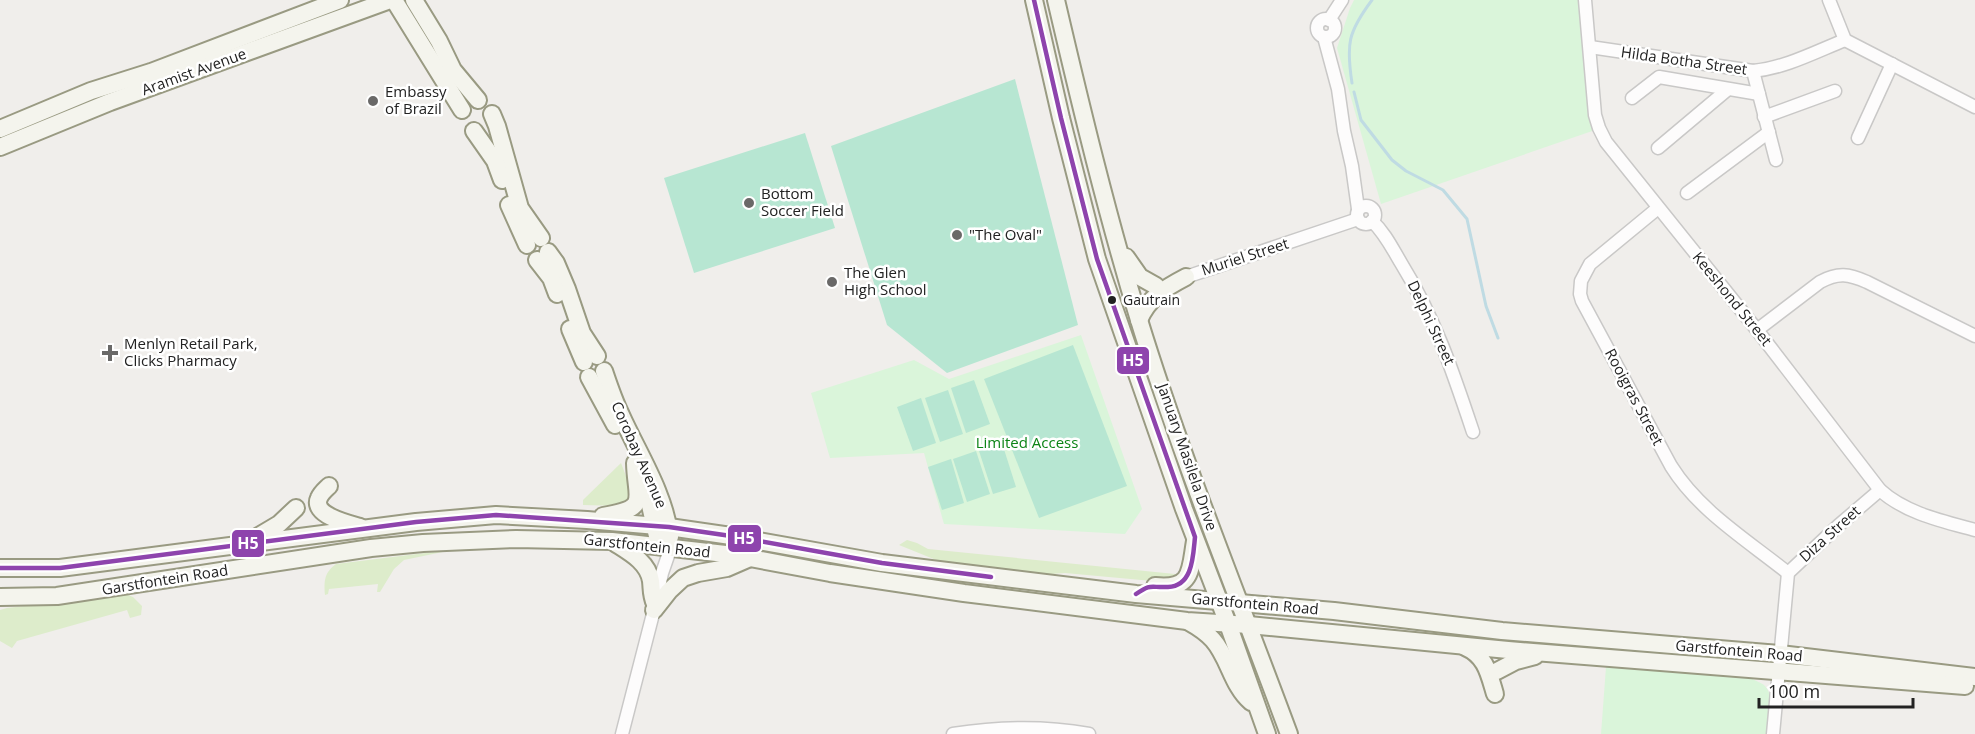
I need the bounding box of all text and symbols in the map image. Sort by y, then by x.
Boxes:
street label: Hilda Botha Street [1620,41,1749,79]
street label: Aramist Avenue [138,43,249,99]
place label: Embassy of Brazil [385,81,447,118]
marker: Embassy of Brazil [366,94,380,108]
place label: Bottom Soccer Field [761,183,844,220]
marker: Bottom Soccer Field [742,196,756,210]
place label: "The Oval" [969,224,1042,244]
marker: "The Oval" [950,228,964,242]
street label: Muriel Street [1199,233,1291,280]
street label: Keeshond Street [1689,247,1777,350]
place label: The Glen High School [844,262,927,299]
marker: The Glen High School [825,275,839,289]
street label: Delphi Street [1404,277,1460,368]
place label: Gautrain [1123,290,1180,309]
marker: Gautrain [1106,294,1118,306]
place label: Menlyn Retail Park, Clicks Pharmacy [124,333,258,370]
marker: Menlyn Retail Park, Clicks Pharmacy [101,344,119,362]
street label: Rooigras Street [1601,345,1669,448]
line badge: H5 [1116,346,1150,375]
text: H5 [1122,349,1144,371]
street label: January Masilela Drive [1153,379,1223,533]
street label: Corobay Avenue [607,398,672,511]
park label: Limited Access [976,432,1078,452]
street label: Diza Street [1794,500,1864,566]
line badge: H5 [727,524,762,553]
text: H5 [733,527,755,549]
street label: Garstfontein Road [583,528,712,562]
line badge: H5 [231,529,265,558]
text: H5 [237,532,259,554]
street label: Garstfontein Road [100,559,229,599]
street label: Garstfontein Road [1191,587,1320,619]
street label: Garstfontein Road [1675,634,1804,666]
scale bar [1759,671,1914,709]
text: 100 m [1768,679,1820,703]

